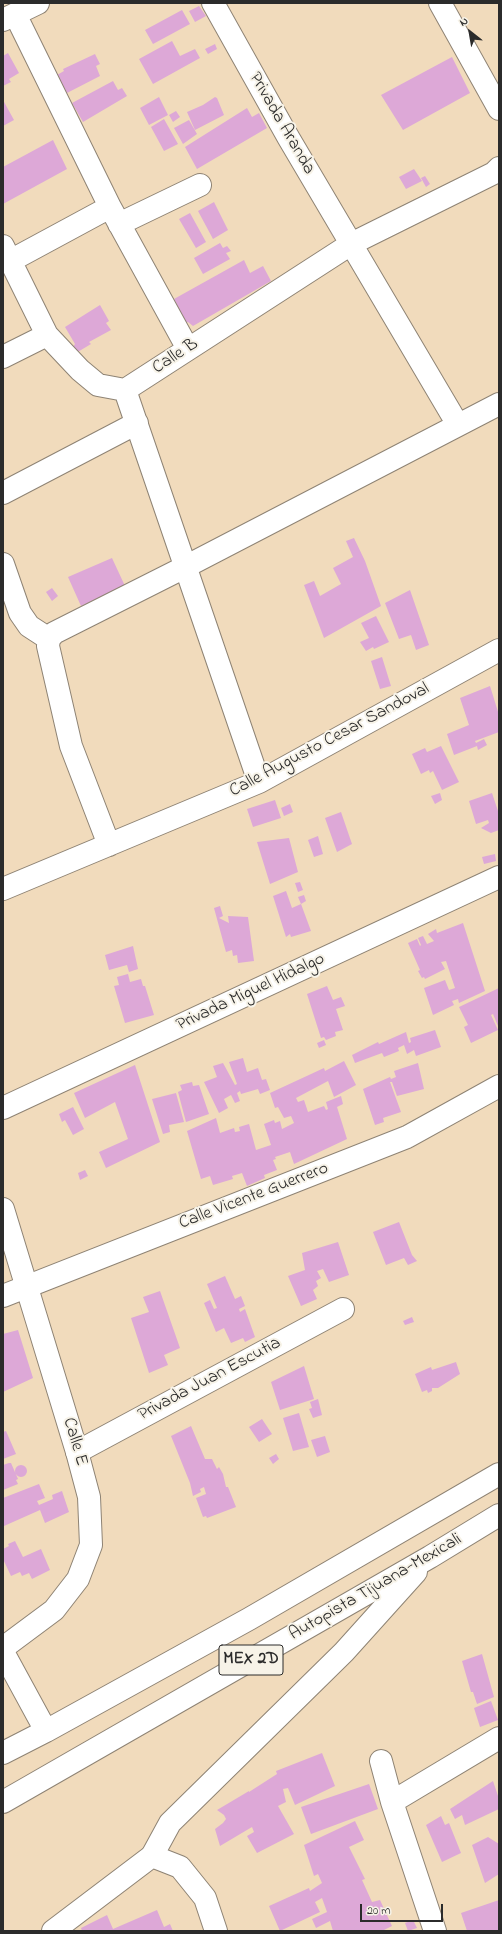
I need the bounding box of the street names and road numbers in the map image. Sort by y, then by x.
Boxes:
street label: Privada Aranda [243,69,319,179]
street label: Calle B [149,334,203,380]
street label: Calle Augusto Cesar Sandoval [226,679,434,803]
street label: Privada Miguel Hidalgo [173,949,329,1037]
street label: Calle Vicente Guerrero [176,1159,332,1235]
street label: Privada Juan Escutia [135,1333,285,1427]
street label: Calle E [57,1415,91,1469]
street label: Autopista Tijuana-Mexicali [286,1530,466,1646]
road number: MEX 2D [219,1645,283,1675]

